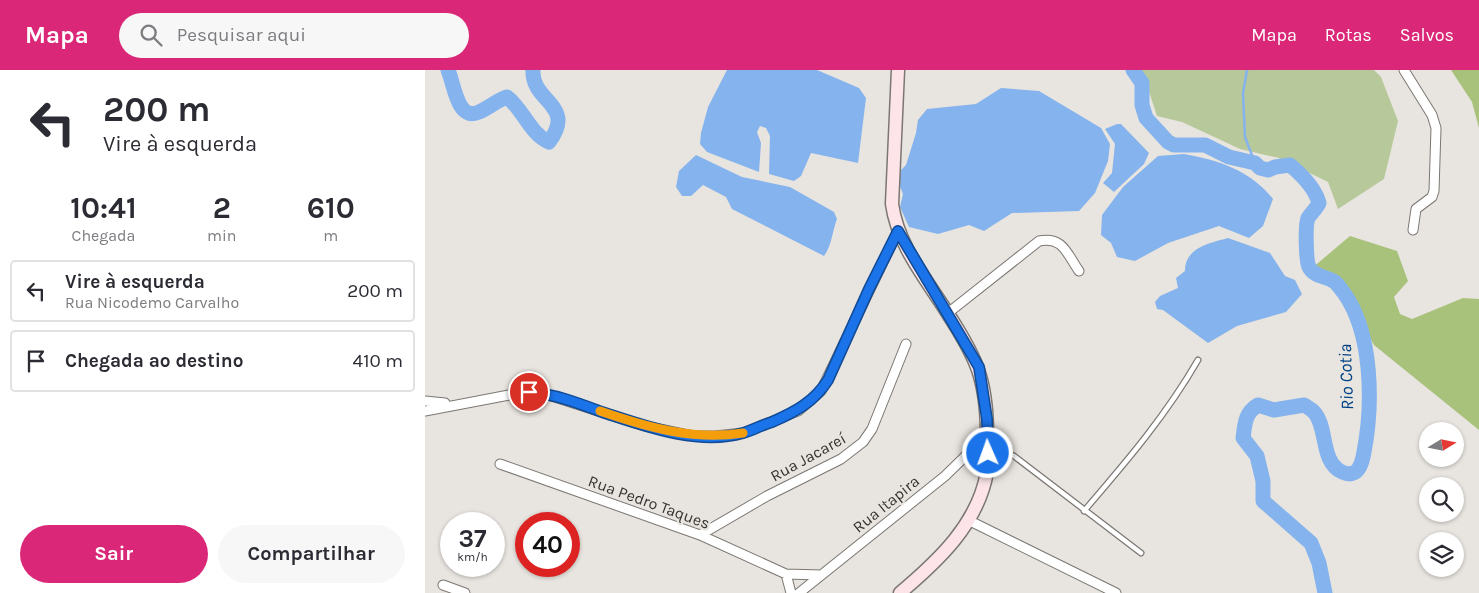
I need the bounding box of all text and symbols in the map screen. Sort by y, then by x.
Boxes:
search box [119,13,469,58]
text: Mapa [25,21,89,49]
icon: search [137,21,165,49]
text: Pesquisar aqui [177,24,306,46]
text: Mapa [1251,24,1297,46]
text: Rotas [1325,24,1372,46]
text: Salvos [1400,24,1454,46]
text: 200 m [103,89,211,130]
icon: left [20,90,85,155]
text: Vire à esquerda [103,131,257,157]
text: 10:41 [70,190,137,226]
text: 2 [213,190,231,226]
text: 610 [307,190,355,226]
text: Chegada [72,226,135,245]
text: min [207,226,236,245]
text: m [323,226,338,245]
text: Vire à esquerda [65,271,205,293]
icon: left [22,277,50,305]
text: 200 m [347,280,403,302]
text: Rua Nicodemo Carvalho [65,293,239,312]
water label: Rio Cotia [1334,344,1358,410]
icon: arrive [22,347,50,375]
text: Chegada ao destino [65,350,243,372]
text: 410 m [353,350,403,372]
pin [508,371,550,413]
icon: arrive [515,378,543,406]
north arrow [1419,422,1464,468]
map controls [1419,422,1464,577]
position arrow [961,426,1013,478]
street label: Rua Jacareí [767,428,849,485]
street label: Rua Pedro Taques [586,471,712,533]
street label: Rua Itapira [849,471,923,537]
button: search [1419,477,1464,522]
speed limit sign: 40 [515,512,580,577]
text: 37 [458,524,486,553]
button: Sair [20,525,208,583]
button: Compartilhar [218,525,405,583]
button: layers [1419,532,1464,577]
text: km/h [457,550,488,564]

